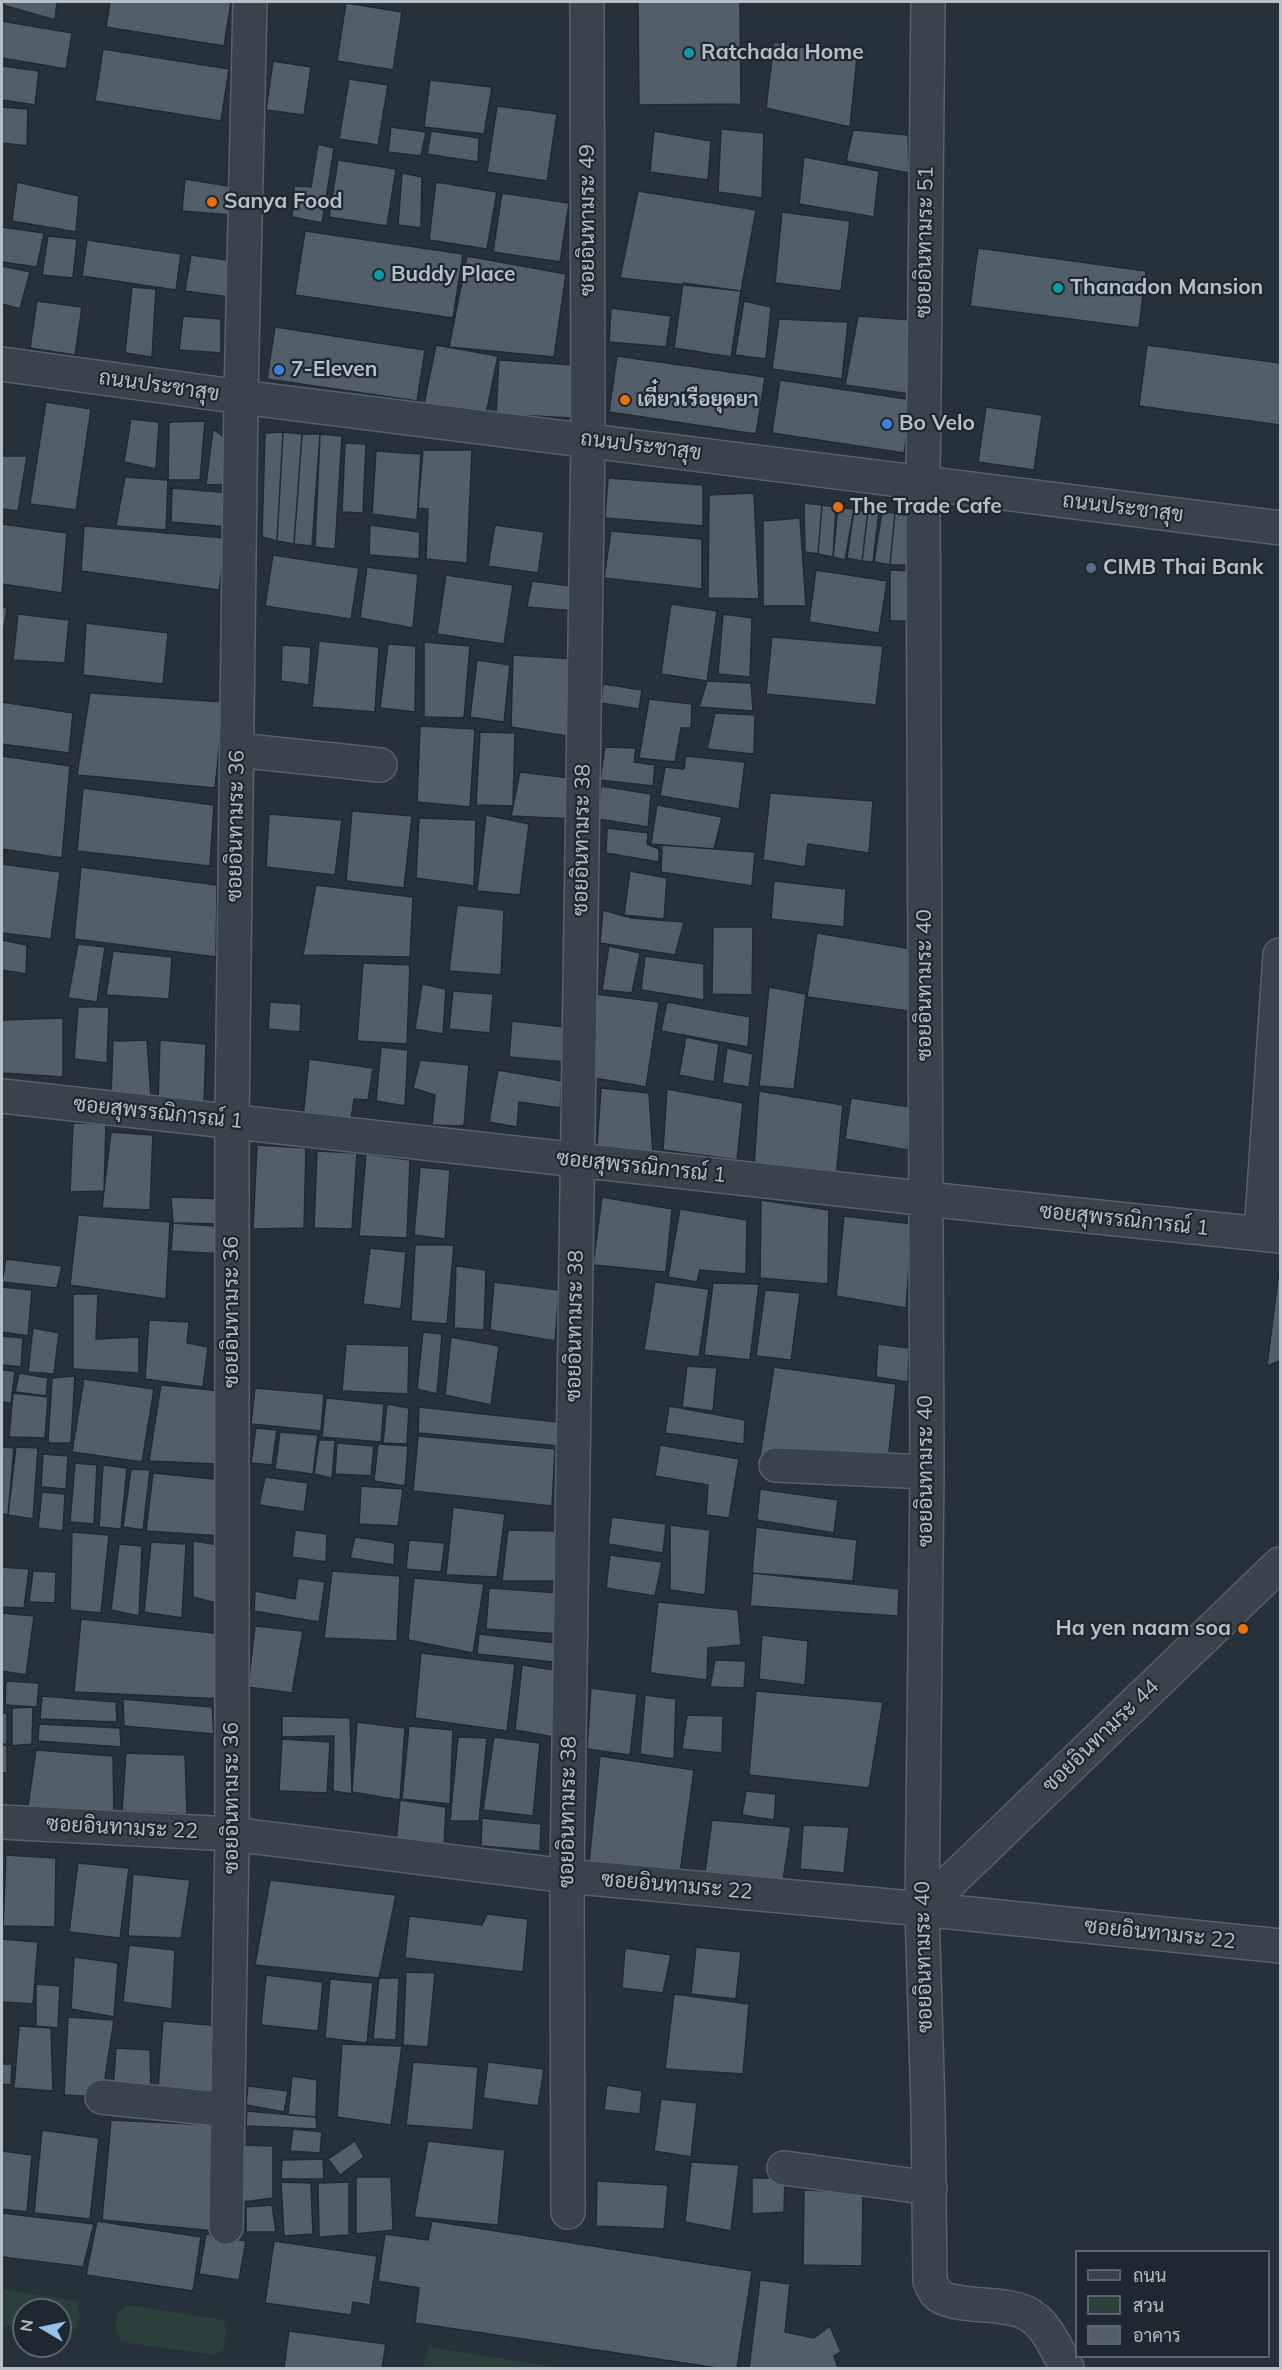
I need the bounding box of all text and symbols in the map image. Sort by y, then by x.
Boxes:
place label: Ratchada Home [701,40,864,66]
marker: Ratchada Home [682,46,696,60]
street label: ซอยอินทามระ 49 [575,144,601,296]
street label: ซอยอินทามระ 51 [911,166,939,318]
place label: Sanya Food [224,189,343,215]
marker: Sanya Food [205,195,219,209]
place label: Buddy Place [391,262,516,288]
marker: Buddy Place [372,268,386,282]
place label: Thanadon Mansion [1070,275,1263,301]
marker: Thanadon Mansion [1051,281,1065,295]
place label: 7-Eleven [291,357,377,383]
marker: 7-Eleven [272,363,286,377]
street label: ถนนประชาสุข [97,365,221,407]
place label: เตี๋ยวเรือยุดยา [637,387,759,413]
marker: เตี๋ยวเรือยุดยา [618,393,632,407]
place label: Bo Velo [899,411,975,437]
marker: Bo Velo [880,417,894,431]
street label: ถนนประชาสุข [579,426,703,466]
street label: ถนนประชาสุข [1061,488,1185,528]
place label: The Trade Cafe [850,494,1002,520]
marker: The Trade Cafe [831,500,845,514]
place label: CIMB Thai Bank [1103,555,1264,581]
marker: CIMB Thai Bank [1084,561,1098,575]
street label: ซอยอินทามระ 36 [222,750,250,902]
street label: ซอยอินทามระ 38 [568,764,596,916]
street label: ซอยอินทามระ 40 [912,909,938,1061]
street label: ซอยสุพรรณิการณ์ 1 [72,1092,244,1134]
street label: ซอยสุพรรณิการณ์ 1 [555,1146,727,1188]
street label: ซอยสุพรรณิการณ์ 1 [1038,1199,1210,1241]
street label: ซอยอินทามระ 36 [219,1236,245,1388]
street label: ซอยอินทามระ 38 [561,1250,589,1402]
street label: ซอยอินทามระ 40 [913,1395,939,1547]
place label: Ha yen naam soa [1056,1616,1231,1642]
marker: Ha yen naam soa [1236,1622,1250,1636]
street label: ซอยอินทามระ 44 [1038,1674,1164,1798]
street label: ซอยอินทามระ 36 [219,1722,245,1874]
street label: ซอยอินทามระ 38 [554,1736,582,1888]
street label: ซอยอินทามระ 22 [45,1811,199,1845]
street label: ซอยอินทามระ 22 [600,1867,754,1905]
street label: ซอยอินทามระ 40 [910,1881,938,2033]
street label: ซอยอินทามระ 22 [1083,1914,1237,1954]
legend [1075,2250,1270,2358]
text: ถนน [1133,2264,1166,2287]
text: สวน [1133,2294,1164,2317]
north arrow [12,2298,72,2358]
text: N [15,2318,37,2333]
text: อาคาร [1133,2324,1181,2347]

